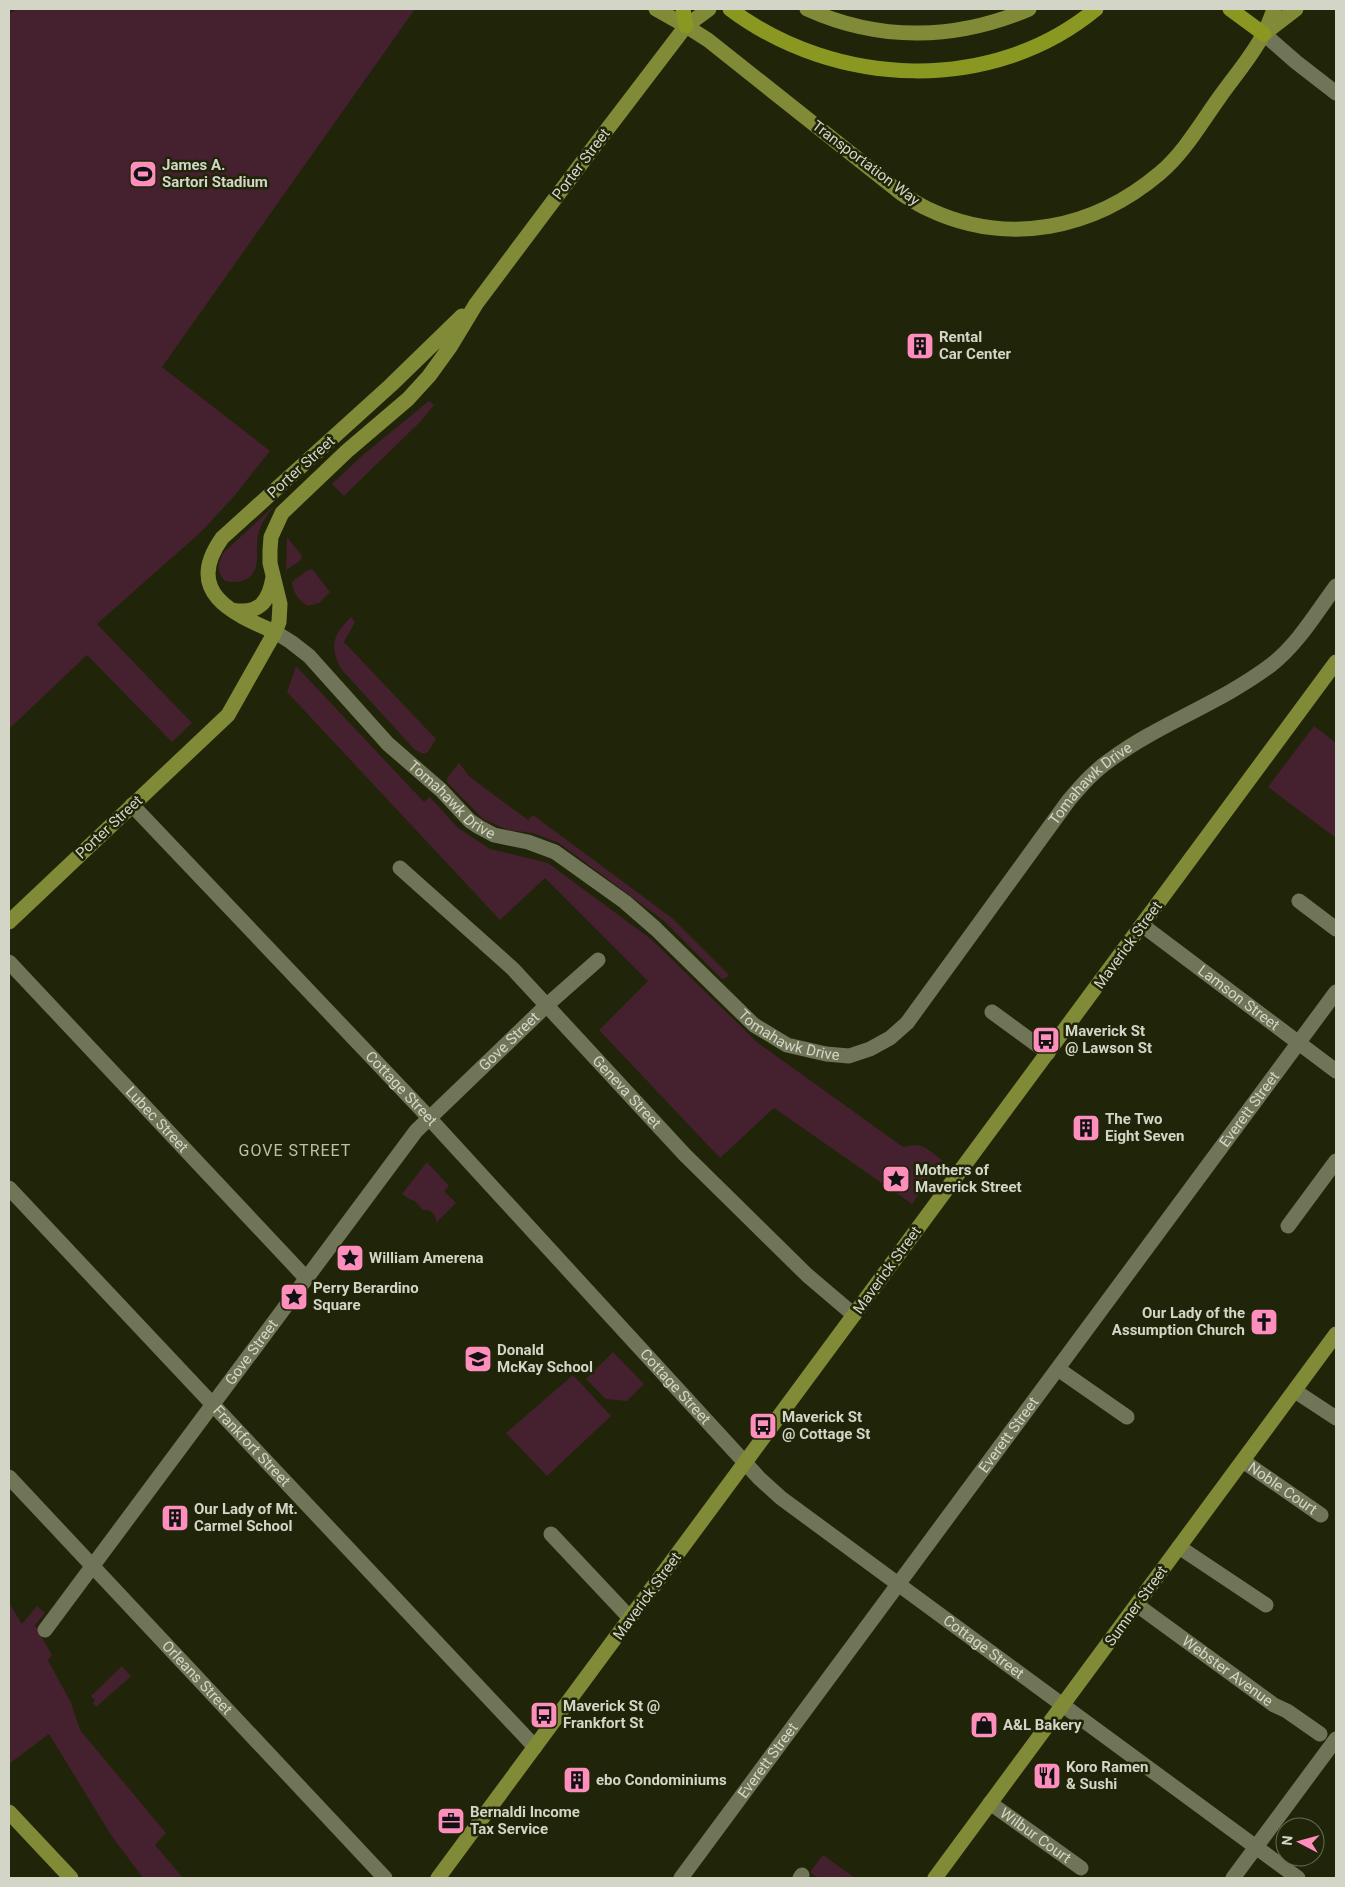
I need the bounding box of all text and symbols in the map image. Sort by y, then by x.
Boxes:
street label: Transportation Way [809,117,923,209]
street label: Porter Street [548,125,614,203]
place label: James A. Sartori Stadium [162,156,268,191]
sports icon: James A. Sartori Stadium [128,159,158,189]
place label: Rental Car Center [939,328,1012,363]
building icon: Rental Car Center [905,331,935,361]
street label: Porter Street [264,432,339,502]
street label: Tomahawk Drive [1045,738,1135,828]
street label: Tomahawk Drive [404,757,498,843]
street label: Porter Street [72,792,146,862]
street label: Maverick Street [1090,898,1166,992]
street label: Lamson Street [1194,961,1283,1034]
street label: Tomahawk Drive [734,1006,840,1064]
street label: Gove Street [475,1008,543,1075]
place label: Maverick St @ Lawson St [1065,1022,1152,1057]
bus stop icon: Maverick St @ Lawson St [1031,1025,1061,1055]
street label: Cottage Street [362,1047,441,1130]
street label: Geneva Street [588,1052,665,1132]
street label: Everett Street [1215,1068,1283,1151]
street label: Lubec Street [122,1083,192,1156]
place label: The Two Eight Seven [1105,1110,1184,1145]
building icon: The Two Eight Seven [1071,1113,1101,1143]
district label: GOVE STREET [239,1141,351,1160]
place label: Mothers of Maverick Street [915,1161,1022,1196]
place icon: Mothers of Maverick Street [881,1164,911,1194]
street label: Maverick Street [849,1223,925,1317]
place icon: William Amerena [335,1243,365,1273]
place label: William Amerena [369,1249,484,1267]
place label: Perry Berardino Square [313,1279,419,1314]
place icon: Perry Berardino Square [279,1282,309,1312]
place label: Our Lady of the Assumption Church [1112,1304,1245,1339]
church icon: Our Lady of the Assumption Church [1249,1307,1279,1337]
street label: Gove Street [221,1316,282,1389]
place label: Donald McKay School [497,1341,593,1376]
school or university icon: Donald McKay School [463,1344,493,1374]
street label: Cottage Street [636,1345,714,1428]
street label: Everett Street [975,1393,1042,1476]
street label: Frankfort Street [209,1402,294,1490]
place label: Maverick St @ Cottage St [782,1408,870,1443]
bus stop icon: Maverick St @ Cottage St [748,1411,778,1441]
street label: Noble Court [1244,1458,1321,1519]
place label: Our Lady of Mt. Carmel School [194,1500,298,1535]
building icon: Our Lady of Mt. Carmel School [160,1503,190,1533]
street label: Maverick Street [609,1549,685,1643]
street label: Sumner Street [1101,1562,1171,1650]
street label: Cottage Street [940,1611,1028,1683]
street label: Webster Avenue [1179,1632,1276,1710]
street label: Orleans Street [158,1637,236,1718]
place label: Maverick St @ Frankfort St [563,1697,660,1732]
bus stop icon: Maverick St @ Frankfort St [529,1700,559,1730]
shop icon: A&L Bakery [969,1710,999,1740]
place label: A&L Bakery [1003,1716,1082,1734]
street label: Everett Street [734,1719,802,1802]
place label: Koro Ramen & Sushi [1066,1758,1148,1793]
restaurant icon: Koro Ramen & Sushi [1032,1761,1062,1791]
building icon: ebo Condominiums [562,1765,592,1795]
place label: ebo Condominiums [596,1771,727,1789]
place label: Bernaldi Income Tax Service [470,1803,580,1838]
street label: Wilbur Court [997,1804,1075,1867]
office icon: Bernaldi Income Tax Service [436,1806,466,1836]
north arrow [1275,1817,1325,1867]
text: N [1279,1835,1296,1846]

